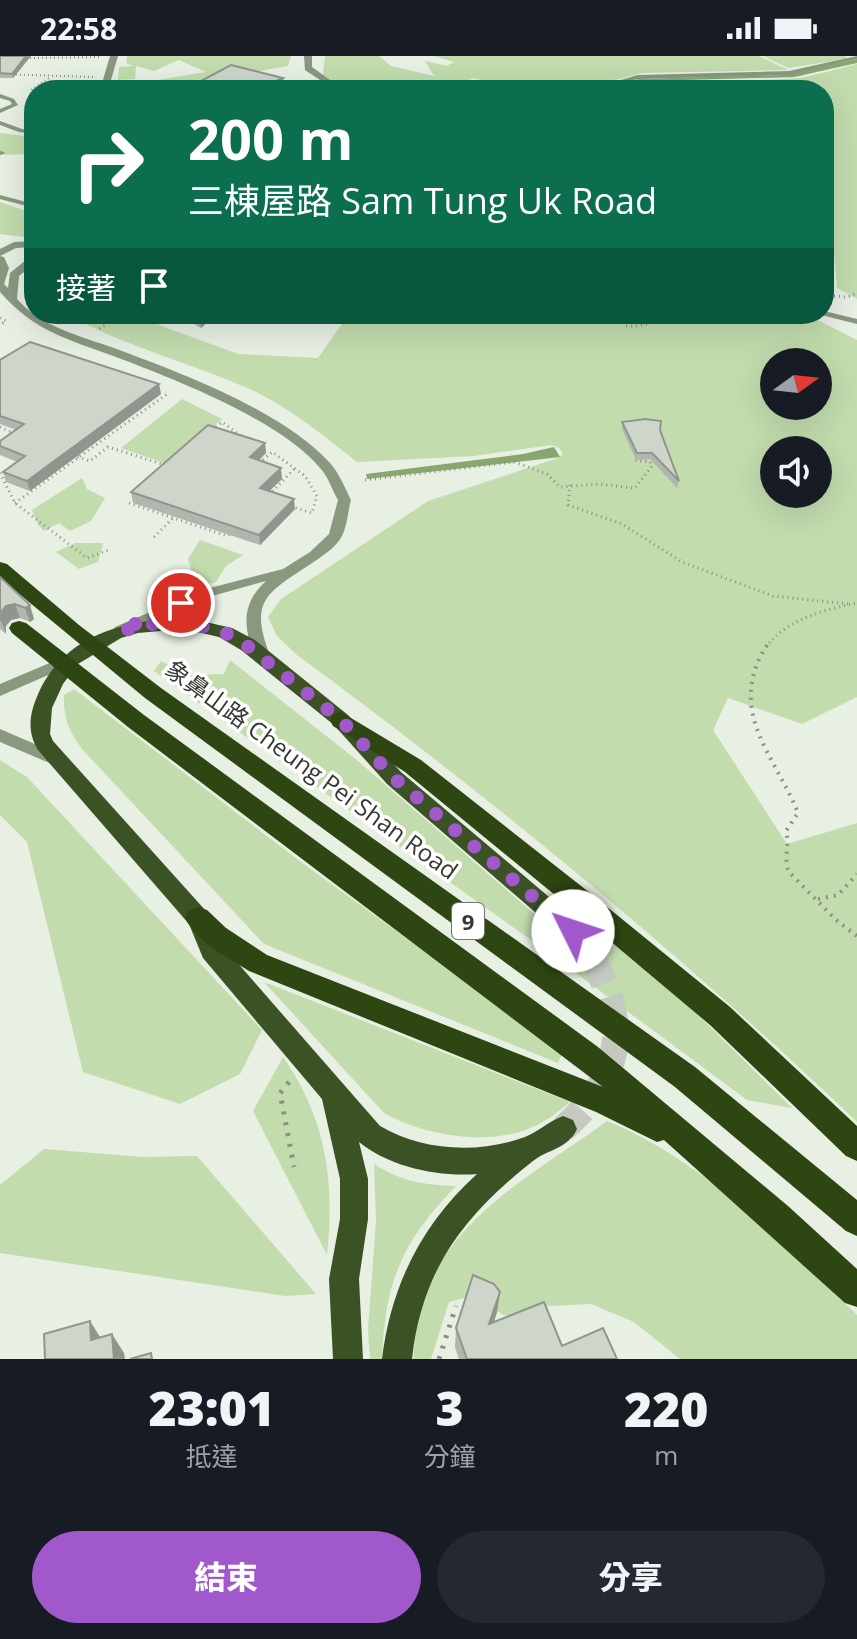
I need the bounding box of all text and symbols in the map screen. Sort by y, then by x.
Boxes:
text: 22:58 [40,8,117,49]
text: 200 m [188,100,354,176]
icon: right [56,112,160,216]
text: 三棟屋路 Sam Tung Uk Road [188,176,657,225]
icon: arrive [132,264,176,308]
text: 接著 [56,267,116,308]
north arrow [760,348,832,420]
map controls [760,348,832,508]
button: sound [760,436,832,508]
pin [147,569,215,637]
icon: arrive [159,581,203,625]
street label: 象鼻山路 Cheung Pei Shan Road [159,652,465,886]
position arrow [531,889,615,973]
road number: 9 [452,903,484,939]
text: 23:01 [149,1375,275,1440]
text: 3 [435,1375,464,1440]
text: 220 [624,1376,708,1441]
text: m [654,1437,678,1473]
text: 抵達 [186,1438,238,1474]
text: 分鐘 [423,1438,475,1474]
button: 結束 [32,1531,421,1623]
button: 分享 [437,1531,825,1623]

